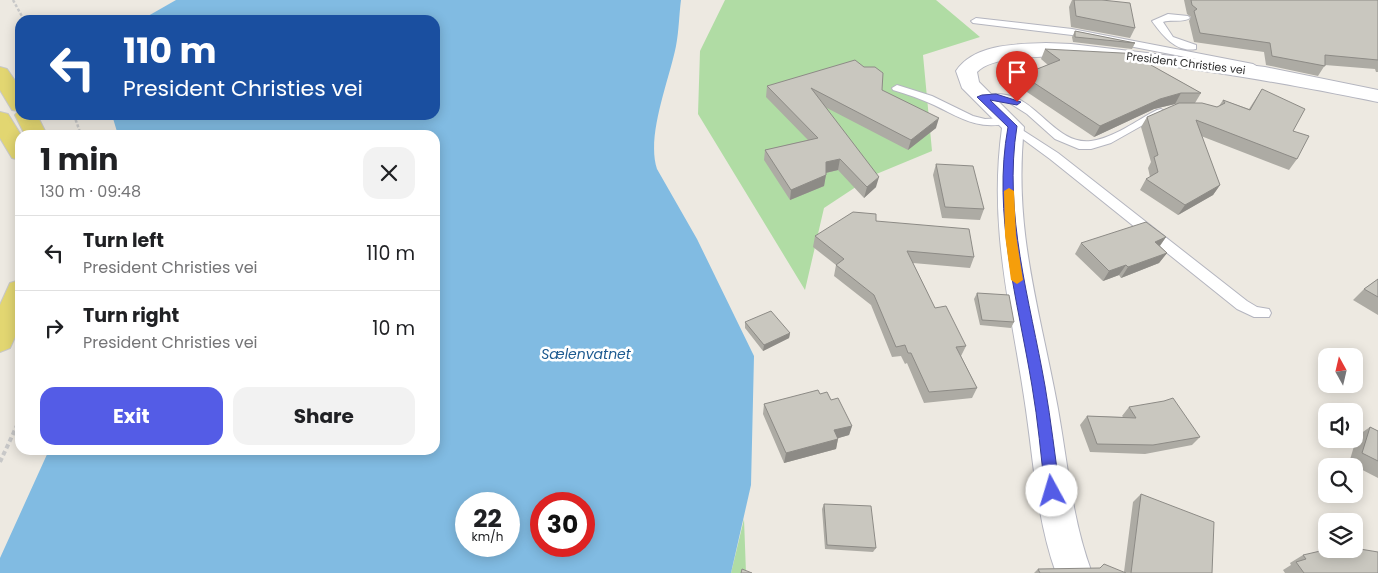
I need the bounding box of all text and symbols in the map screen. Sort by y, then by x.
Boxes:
text: 110 m [123,26,217,75]
icon: left [40,35,105,100]
street label: President Christies vei [1125,48,1247,78]
pin [996,51,1038,102]
icon: arrive [1003,58,1031,86]
text: President Christies vei [123,73,363,104]
text: 1 min [40,138,118,181]
button: close [363,147,415,199]
text: 130 m · 09:48 [40,180,141,203]
text: Turn left [83,227,164,254]
icon: left [40,239,68,267]
text: 110 m [366,240,415,267]
text: President Christies vei [83,256,258,279]
text: Turn right [83,302,179,329]
icon: right [40,314,68,342]
text: 10 m [372,315,415,342]
text: President Christies vei [83,331,258,354]
water label: Sælenvatnet [541,344,632,364]
north arrow [1318,348,1362,392]
map controls [1318,348,1363,558]
button: Exit [40,387,223,445]
button: Share [233,387,415,445]
button: sound [1318,403,1363,448]
button: search [1318,458,1363,503]
position arrow [1025,464,1077,516]
speed limit sign: 30 [530,492,595,557]
text: 22 [473,501,502,536]
button: layers [1318,513,1363,558]
text: km/h [472,528,503,545]

